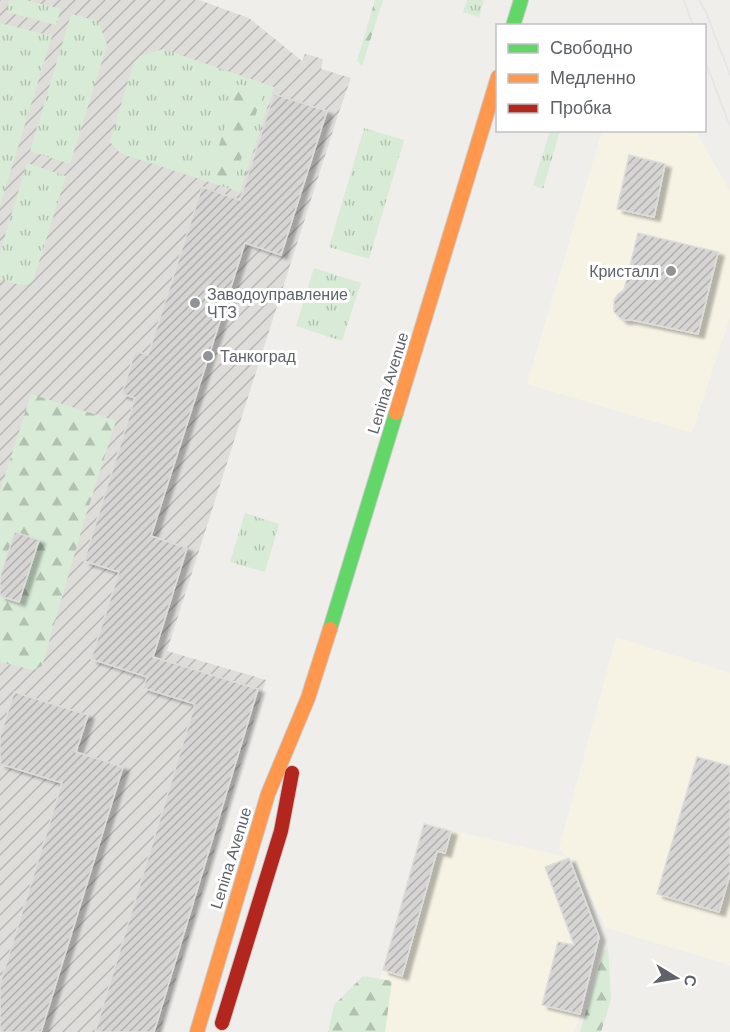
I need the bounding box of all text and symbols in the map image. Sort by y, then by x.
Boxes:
legend [496,24,706,132]
text: Свободно [550,38,633,58]
text: Медленно [550,68,636,88]
text: Пробка [550,98,613,118]
place label: Кристалл [589,263,659,280]
marker: Кристалл [664,264,678,278]
place label: Заводоуправление ЧТЗ [207,286,348,321]
marker: Заводоуправление ЧТЗ [188,296,202,310]
street label: Lenina Avenue [364,330,412,436]
place label: Танкоград [220,348,297,365]
marker: Танкоград [201,349,215,363]
street label: Lenina Avenue [207,805,255,911]
north arrow [646,948,706,1008]
text: С [681,973,700,988]

